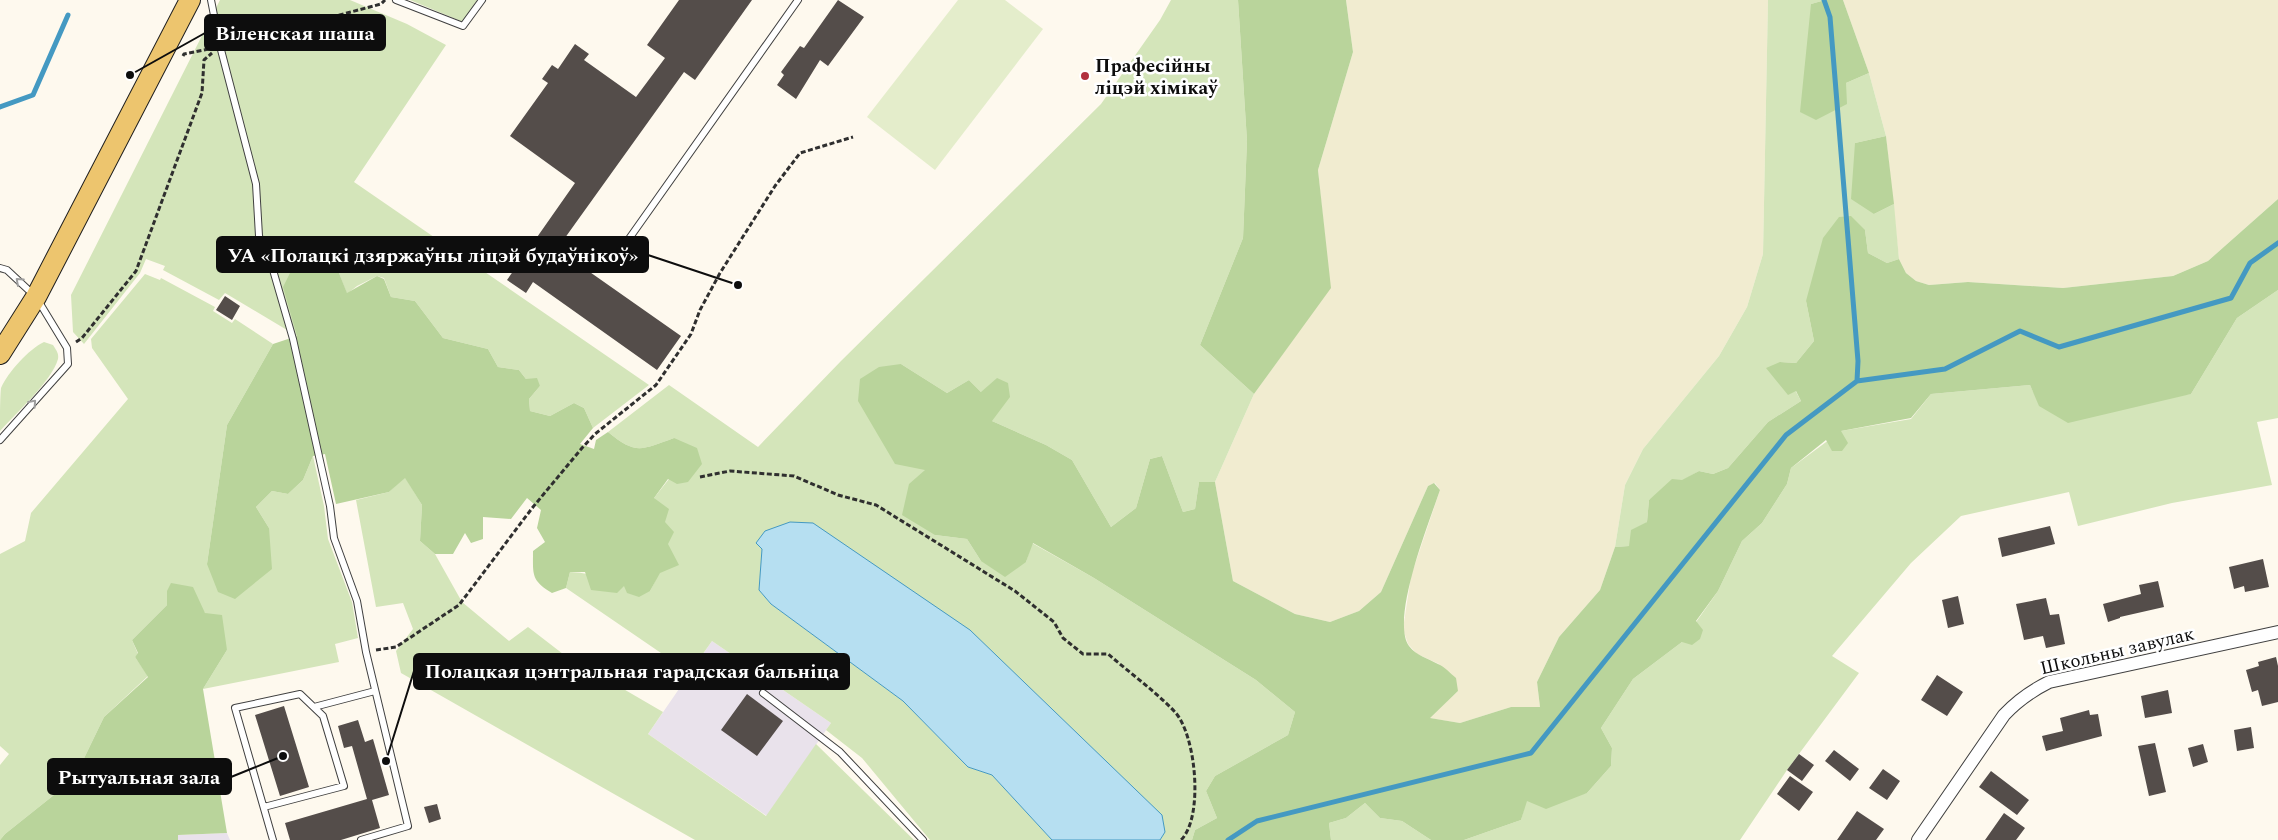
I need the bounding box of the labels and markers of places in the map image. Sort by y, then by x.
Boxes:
callout: Віленская шаша [205,15,385,50]
place label: Прафесійны ліцэй хімікаў [1095,52,1218,103]
marker: Прафесійны ліцэй хімікаў [1079,70,1091,82]
callout: УА «Полацкі дзяржаўны ліцэй будаўнікоў» [217,237,648,272]
callout: Полацкая цэнтральная гарадская бальніца [414,654,849,689]
callout: Рытуальная зала [48,759,231,794]

